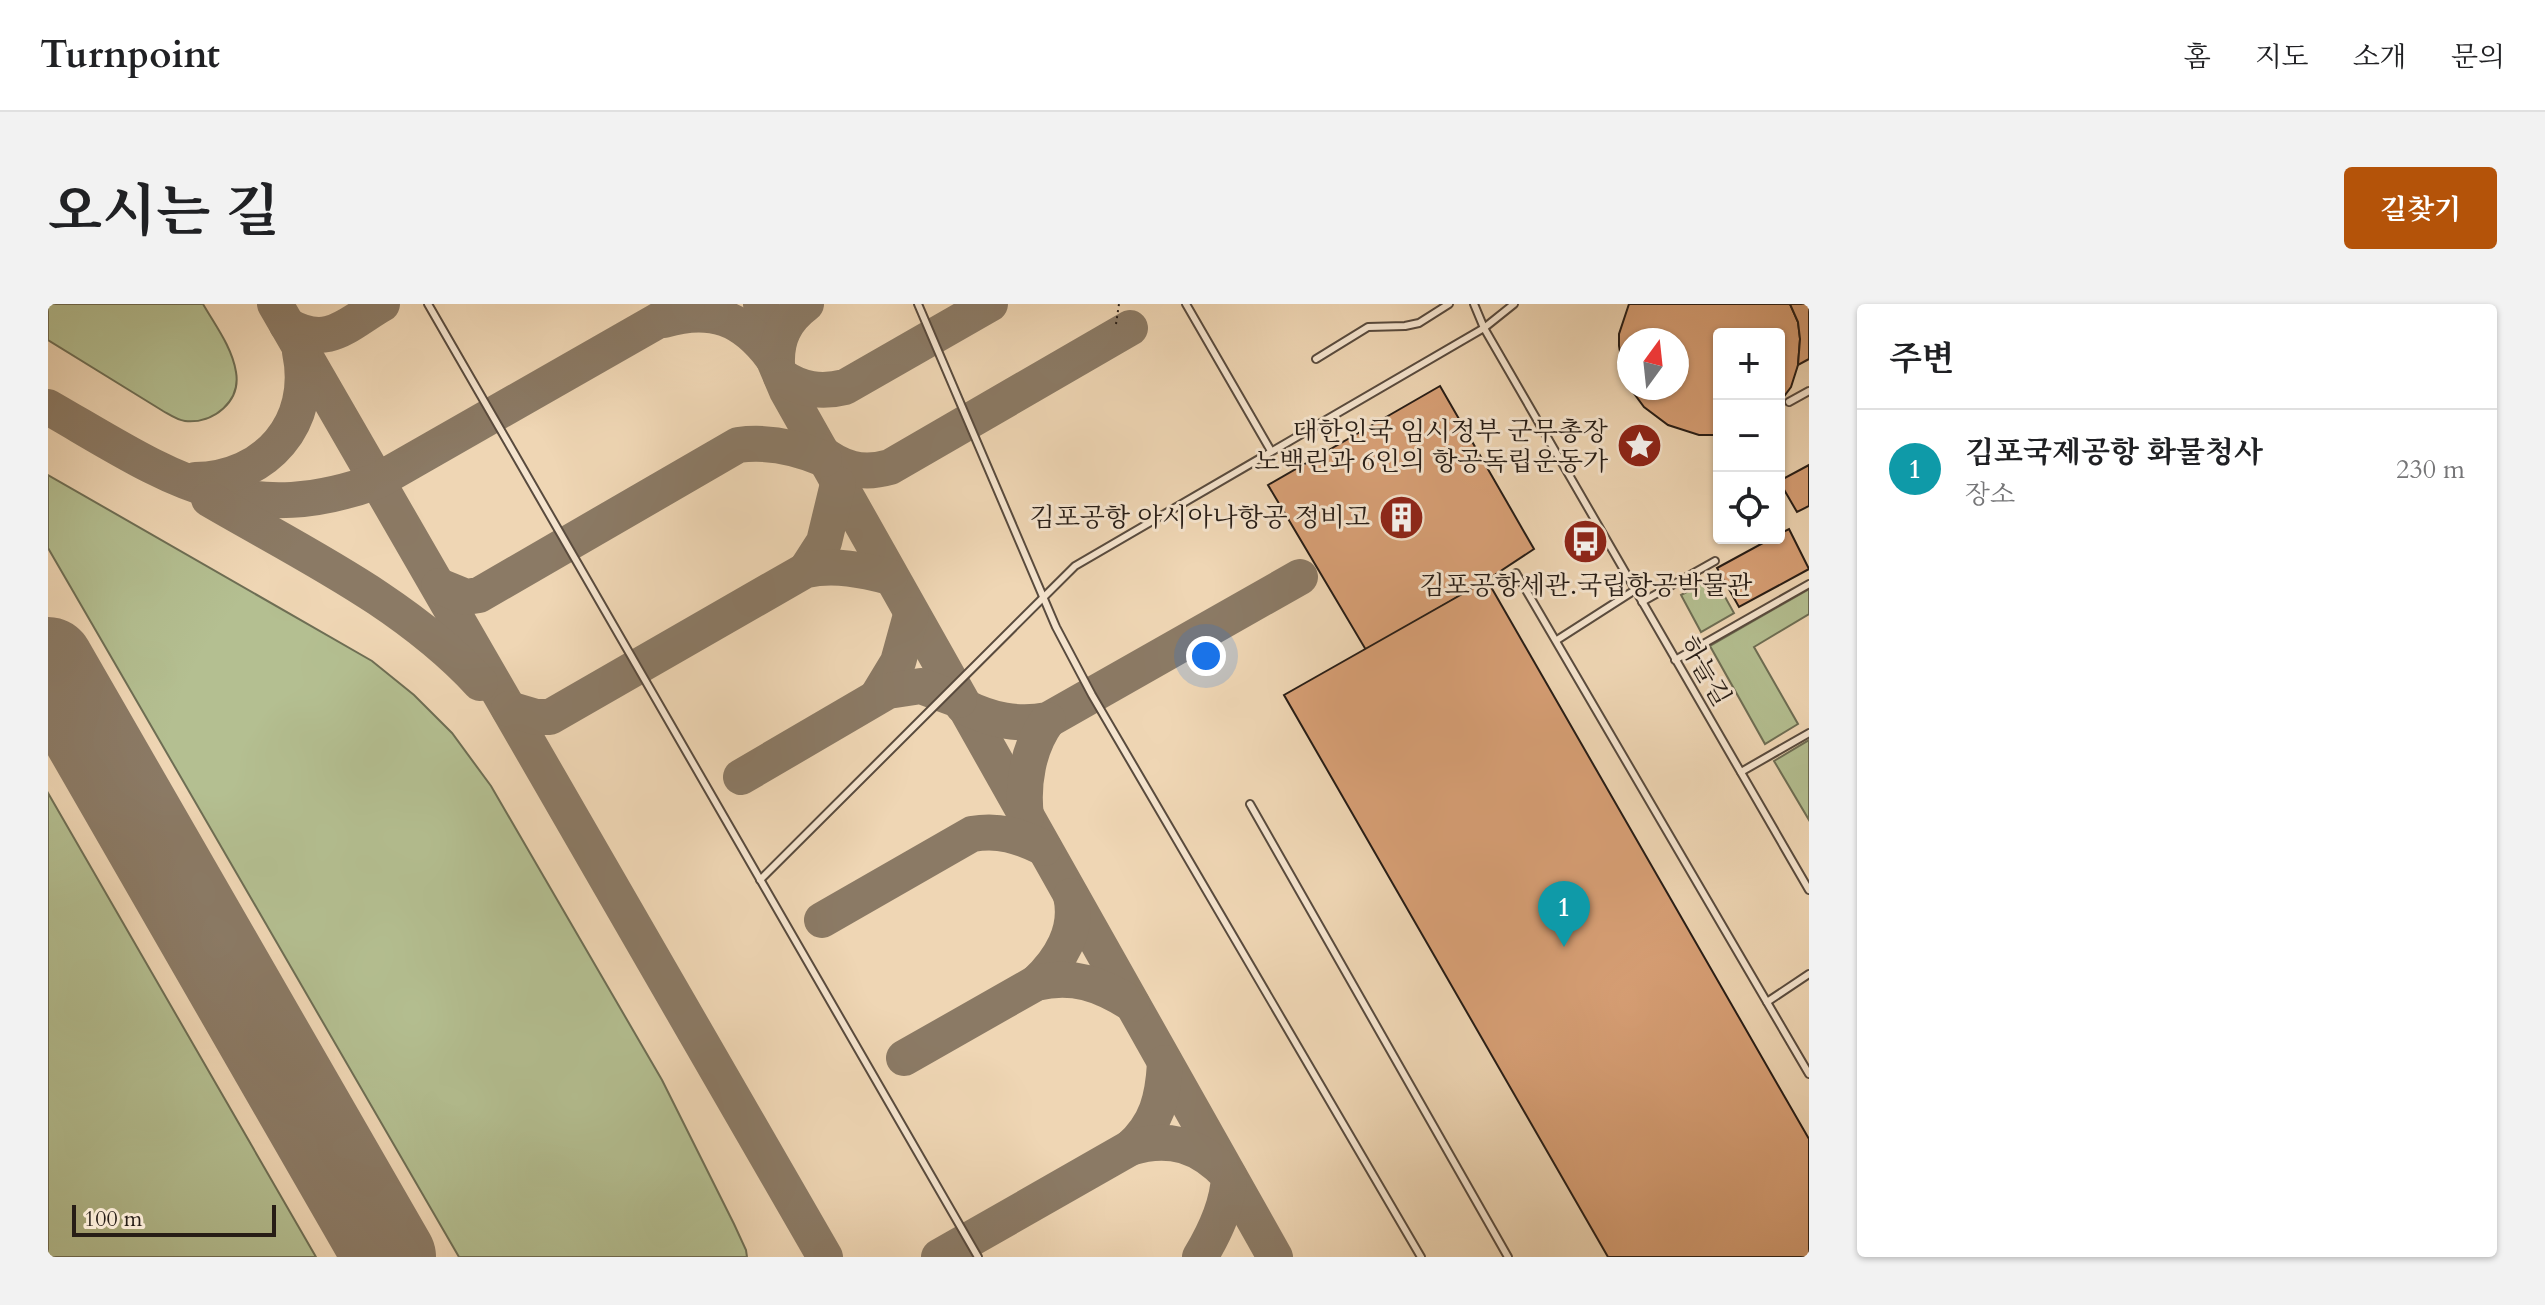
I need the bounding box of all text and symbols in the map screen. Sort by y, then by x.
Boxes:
text: Turnpoint [40,29,220,81]
text: 홈 [2184,38,2211,76]
text: 지도 [2255,38,2309,76]
text: 소개 [2353,38,2407,76]
text: 문의 [2451,38,2505,76]
button: 길찾기 [2344,167,2497,249]
text: 오시는 길 [48,175,279,250]
north arrow [1617,328,1689,400]
map controls [1713,328,1785,544]
button: + [1713,328,1785,400]
text: 주변 [1889,336,1955,382]
button: − [1713,400,1785,472]
place label: 대한인국 임시정부 군무총장 노백린과 6인의 항공독립운동가 [1254,414,1608,479]
place icon: 대한인국 임시정부 군무총장 노백린과 6인의 항공독립운동가 [1615,422,1663,470]
text: 김포국제공항 화물청사 [1965,432,2263,473]
text: 1 [1908,452,1922,487]
text: 230 m [2396,452,2465,487]
button: locate [1713,472,1785,544]
text: 장소 [1965,477,2015,512]
building icon: 김포공항 아시아나항공 정비고 [1377,493,1425,541]
place label: 김포공항 아시아나항공 정비고 [1030,500,1370,535]
bus stop icon: 김포공항세관.국립항공박물관 [1562,518,1610,566]
place label: 김포공항세관.국립항공박물관 [1419,568,1753,603]
street label: 하늘길 [1671,630,1739,712]
your location [1186,636,1226,676]
pin: 1 [1538,881,1590,947]
scale bar [72,1201,276,1237]
text: 100 m [84,1204,142,1234]

